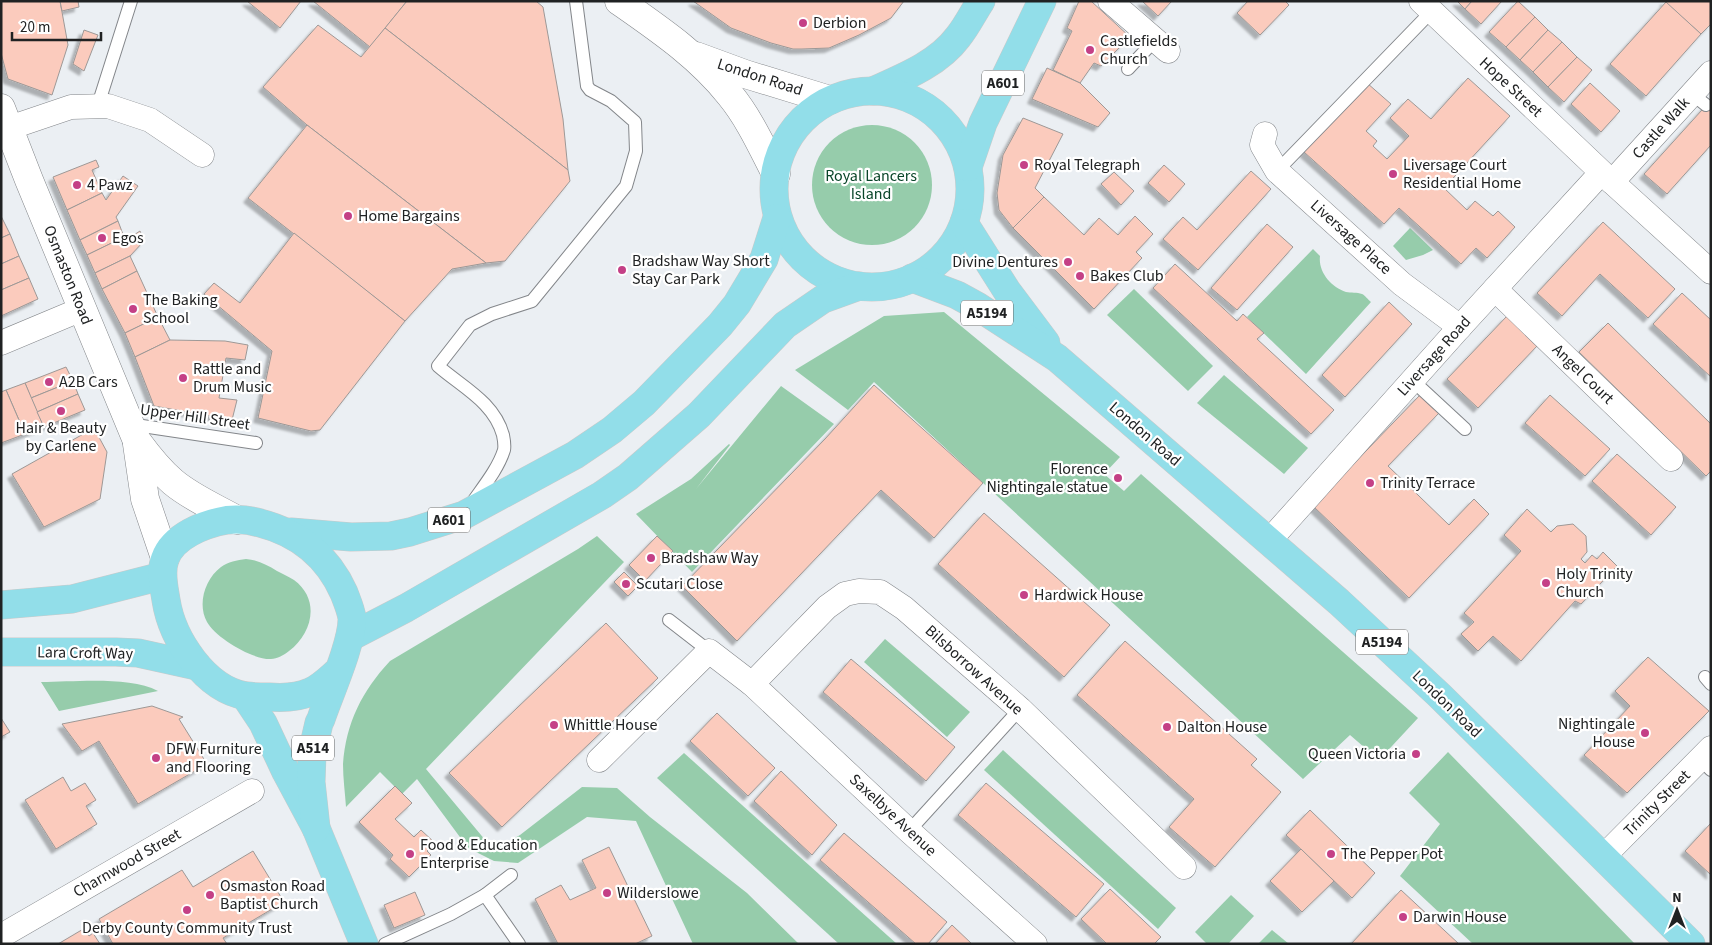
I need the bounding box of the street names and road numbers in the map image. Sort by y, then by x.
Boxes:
street label: Hope Street [1475,52,1548,122]
street label: London Road [714,53,806,101]
road number: A601 [982,70,1024,96]
street label: Castle Walk [1627,92,1695,164]
street label: Liversage Place [1306,195,1396,279]
street label: Osmaston Road [38,222,98,328]
road number: A5194 [961,300,1013,326]
street label: Liversage Road [1392,311,1476,401]
street label: Angel Court [1547,339,1619,409]
street label: London Road [1104,397,1186,471]
street label: Upper Hill Street [139,398,252,436]
road number: A601 [428,508,470,532]
street label: Bilsborrow Avenue [920,620,1028,720]
road number: A5194 [1356,630,1408,654]
street label: Lara Croft Way [37,641,134,665]
street label: London Road [1407,665,1487,743]
road number: A514 [292,736,334,760]
street label: Trinity Street [1619,764,1696,841]
street label: Saxelbye Avenue [844,769,942,861]
street label: Charnwood Street [69,823,185,903]

